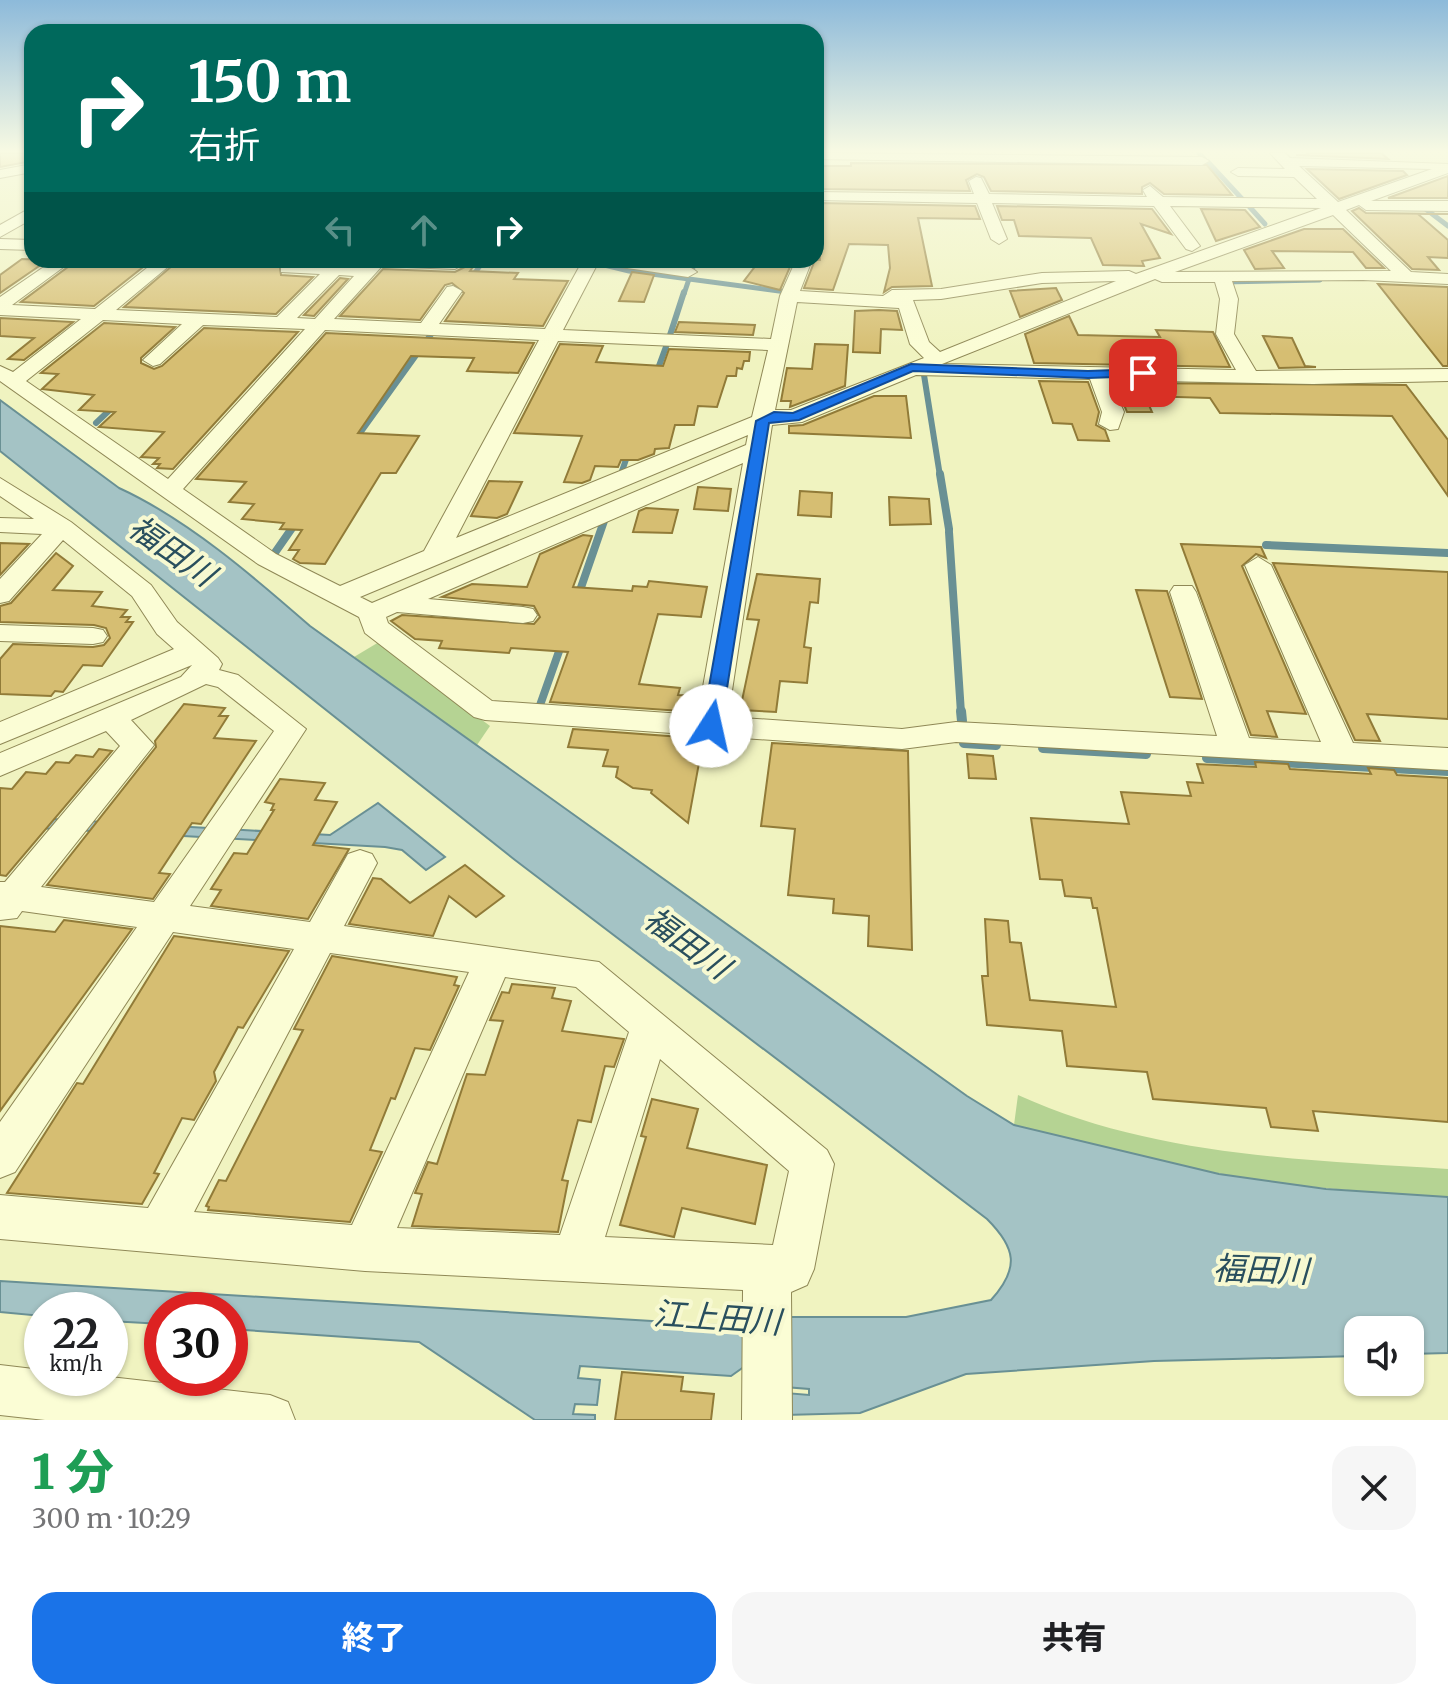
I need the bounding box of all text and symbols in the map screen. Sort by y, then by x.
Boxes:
text: 150 m [188,47,351,117]
icon: right [56,56,160,160]
text: 右折 [188,123,260,168]
icon: left [318,208,362,252]
icon: ahead [402,208,446,252]
icon: right [486,208,530,252]
pin [1109,339,1177,407]
icon: arrive [1121,351,1165,395]
water label: 福田川 [121,507,225,597]
position arrow [669,684,753,768]
water label: 福田川 [636,899,740,989]
water label: 福田川 [1212,1248,1313,1292]
speed limit sign: 30 [144,1292,248,1396]
water label: 江上田川 [652,1294,785,1343]
text: 22 [53,1309,99,1359]
map controls [1344,1316,1424,1396]
button: sound [1344,1316,1424,1396]
text: km/h [50,1351,102,1376]
text: 1 分 [32,1442,114,1502]
button: close [1332,1446,1416,1530]
text: 300 m · 10:29 [32,1502,191,1535]
button: 終了 [32,1592,716,1684]
button: 共有 [732,1592,1416,1684]

